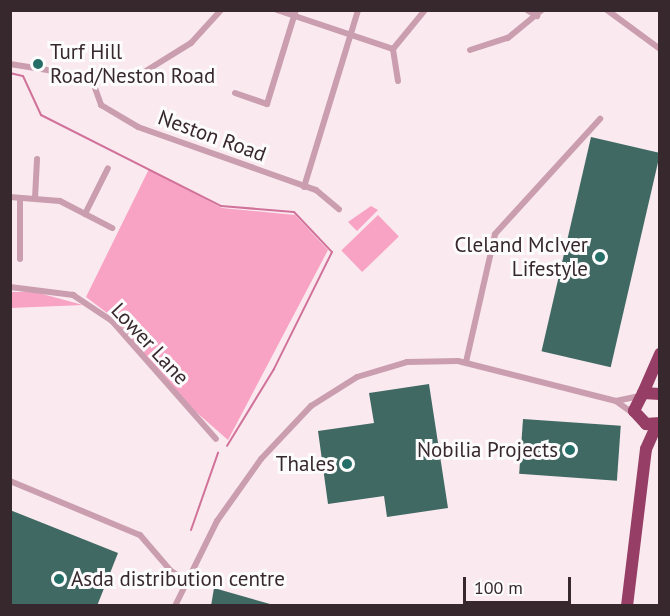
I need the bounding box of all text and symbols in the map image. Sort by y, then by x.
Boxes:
place label: Turf Hill Road/Neston Road [50,39,215,89]
marker: Turf Hill Road/Neston Road [31,57,45,71]
street label: Neston Road [154,105,270,167]
place label: Cleland McIver Lifestyle [454,232,588,282]
marker: Cleland McIver Lifestyle [593,250,607,264]
street label: Lower Lane [106,298,194,390]
place label: Nobilia Projects [417,437,558,463]
marker: Nobilia Projects [563,443,577,457]
place label: Thales [276,451,335,477]
marker: Thales [340,457,354,471]
scale bar [466,565,574,603]
place label: Asda distribution centre [71,566,285,592]
marker: Asda distribution centre [52,572,66,586]
text: 100 m [474,576,523,599]

